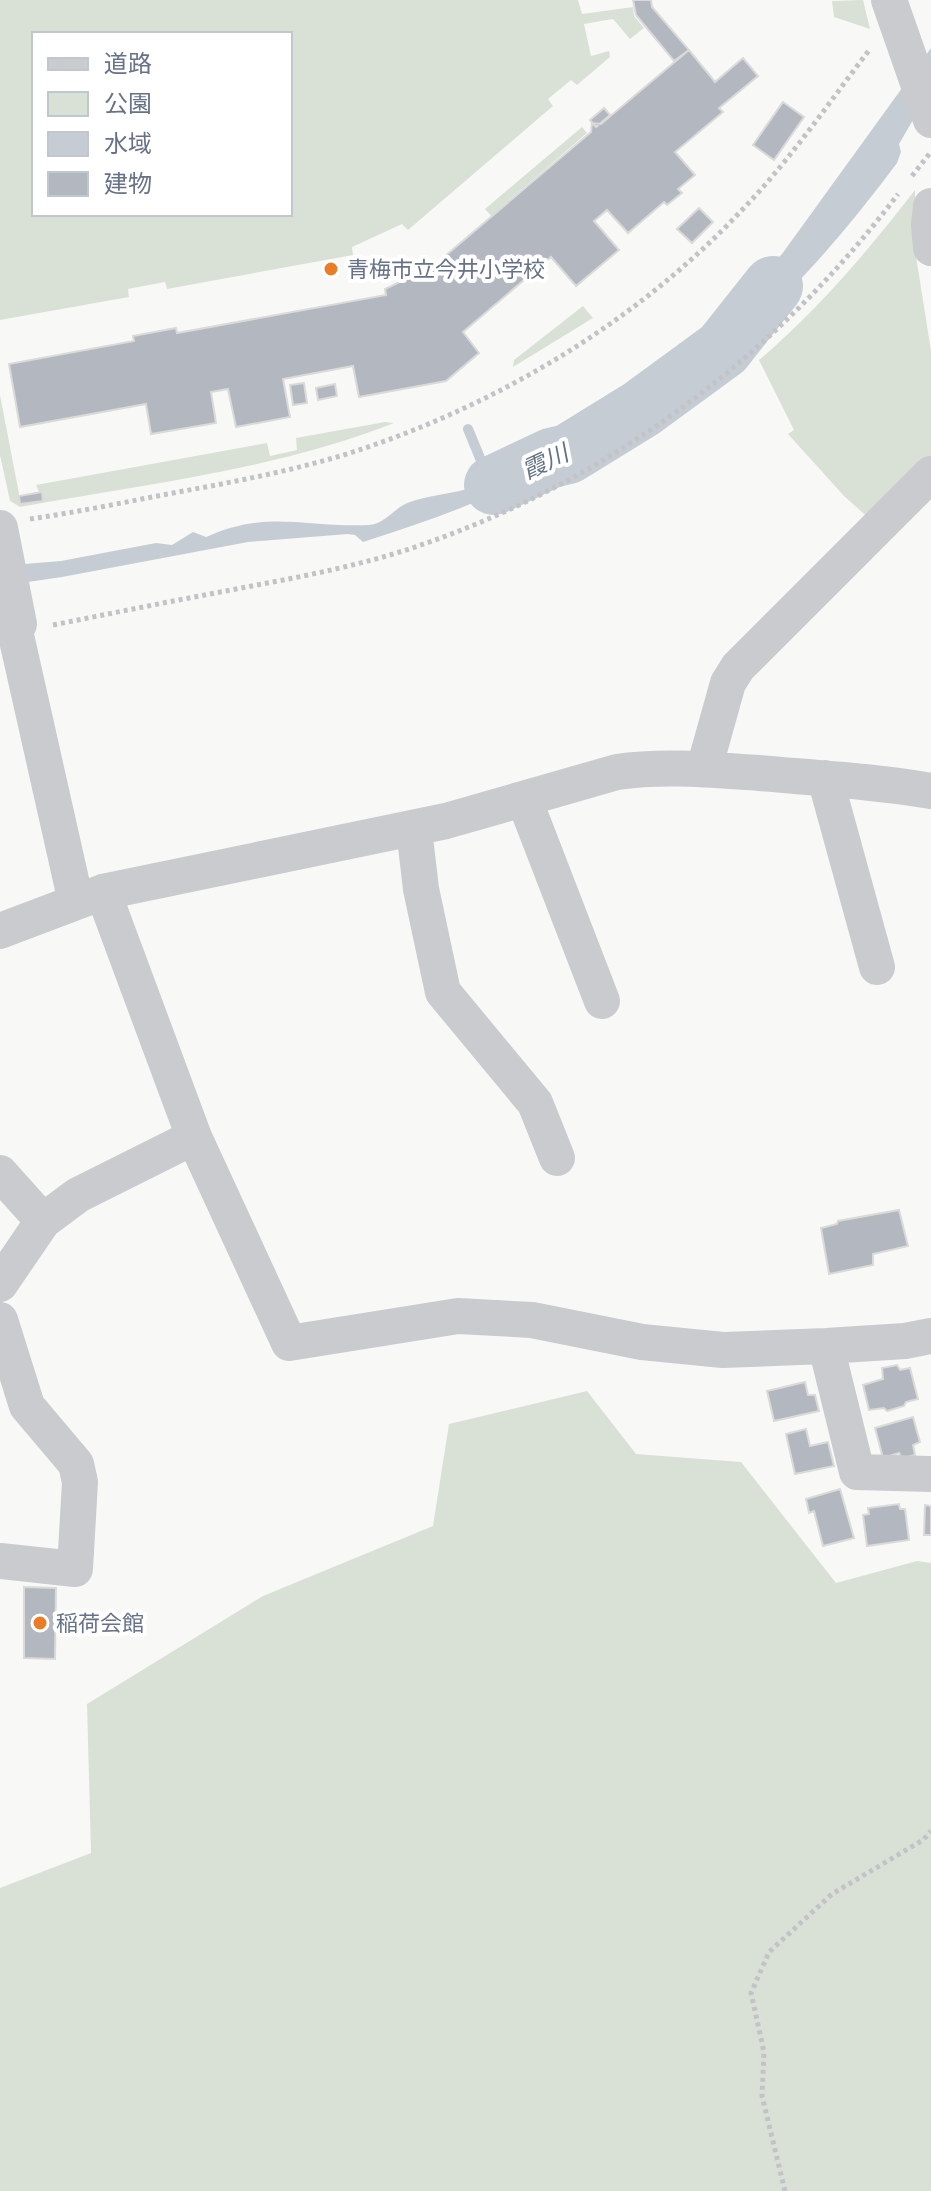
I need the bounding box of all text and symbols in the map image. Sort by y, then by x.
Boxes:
legend [32,32,292,216]
text: 道路 [104,50,152,78]
text: 公園 [104,90,152,118]
text: 水域 [104,130,152,158]
text: 建物 [104,170,152,198]
place label: 青梅市立今井小学校 [347,256,545,283]
marker: 青梅市立今井小学校 [322,260,340,278]
water label: 霞川 [517,438,575,485]
place label: 稲荷会館 [56,1610,144,1637]
marker: 稲荷会館 [31,1614,49,1632]

